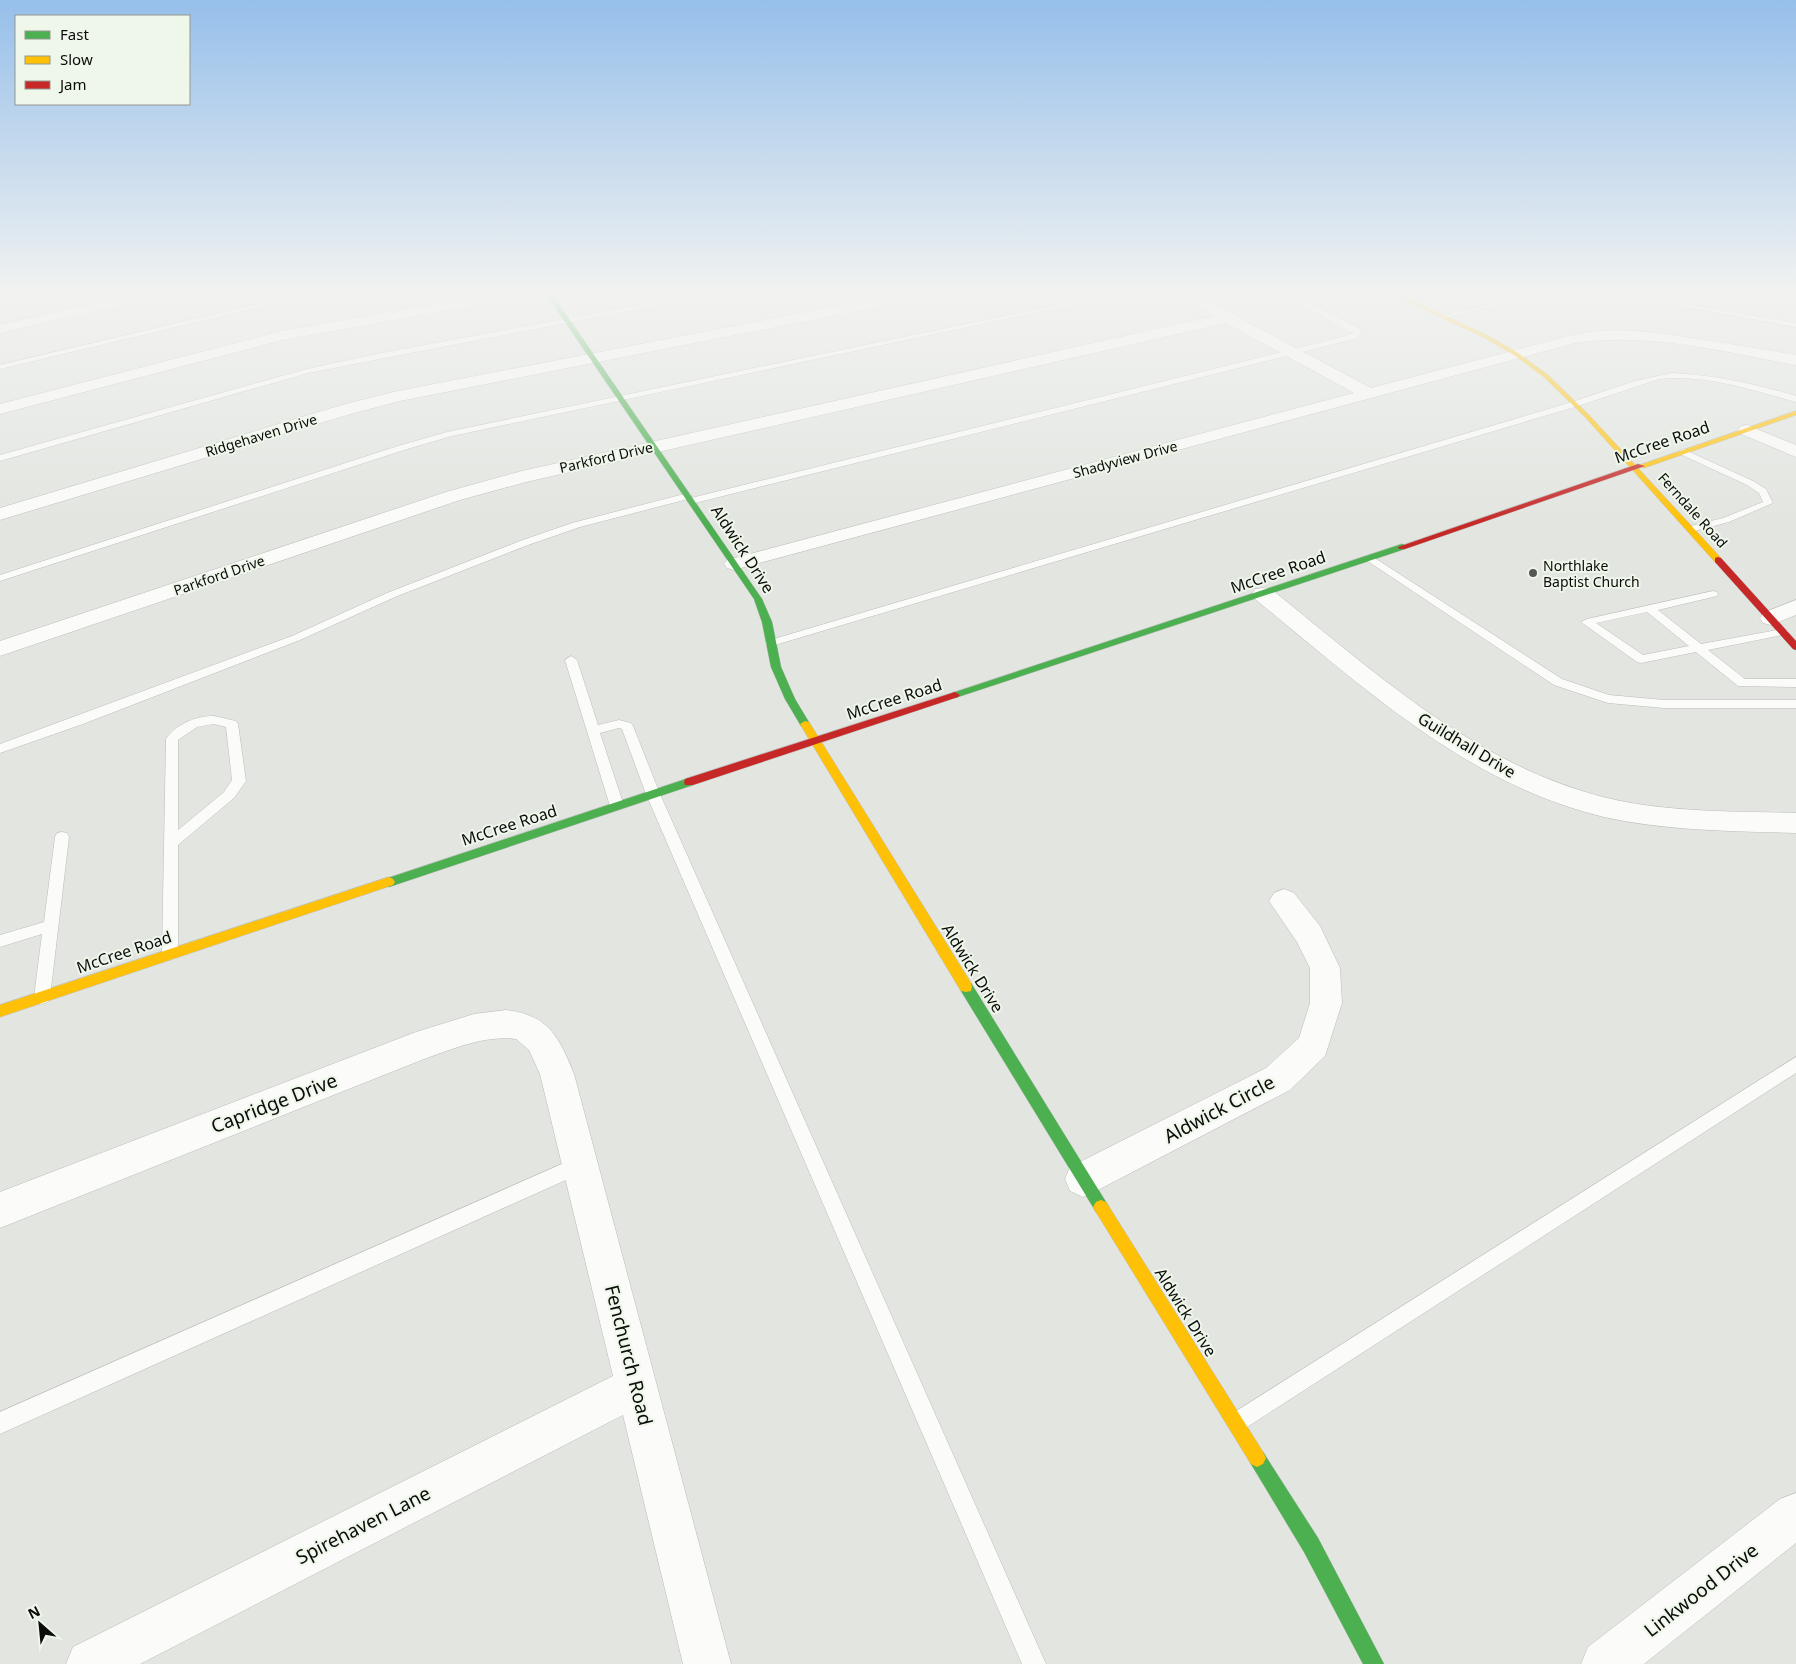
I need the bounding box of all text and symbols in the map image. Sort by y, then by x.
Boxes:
legend [15,15,190,105]
text: Fast [60,24,89,44]
text: Slow [60,49,93,69]
text: Jam [58,74,87,94]
street label: Ridgehaven Drive [203,409,319,461]
street label: McCree Road [1611,415,1713,469]
street label: Shadyview Drive [1071,436,1179,482]
street label: Parkford Drive [557,437,655,477]
street label: Ferndale Road [1654,468,1732,552]
street label: Aldwick Drive [706,501,780,597]
street label: McCree Road [1227,545,1329,599]
street label: Parkford Drive [171,550,267,599]
place label: Northlake Baptist Church [1543,556,1640,591]
marker: Northlake Baptist Church [1527,567,1539,579]
street label: McCree Road [843,673,945,725]
street label: Guildhall Drive [1414,707,1520,783]
street label: McCree Road [458,799,560,851]
street label: Aldwick Drive [937,919,1009,1017]
street label: McCree Road [73,925,175,979]
street label: Capridge Drive [207,1067,341,1139]
street label: Aldwick Circle [1159,1069,1279,1149]
street label: Aldwick Drive [1150,1263,1222,1361]
street label: Fenchurch Road [599,1282,659,1428]
street label: Spirehaven Lane [291,1480,435,1570]
street label: Linkwood Drive [1639,1537,1763,1643]
north arrow [15,1599,65,1649]
text: N [24,1601,43,1623]

